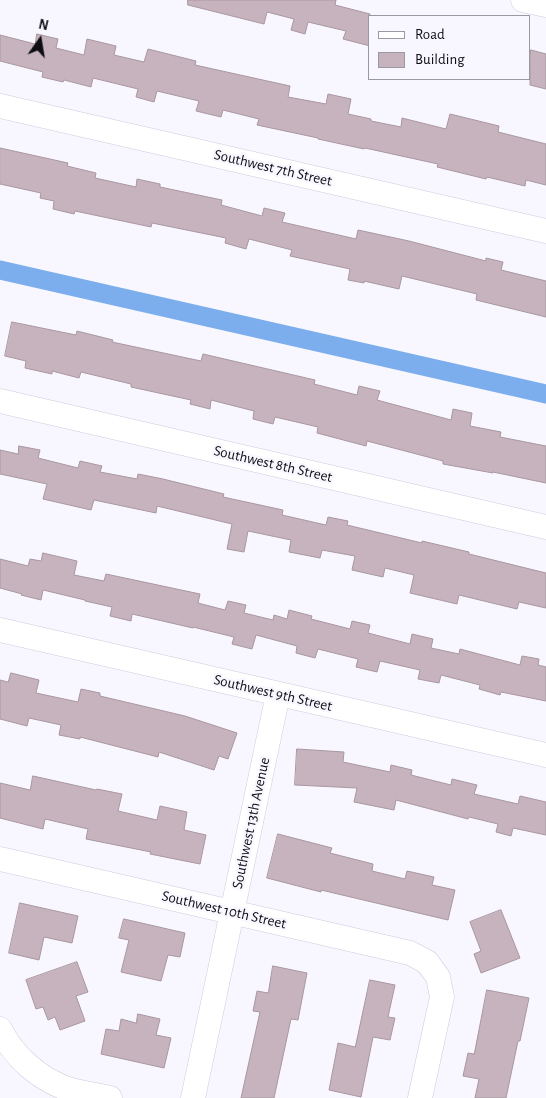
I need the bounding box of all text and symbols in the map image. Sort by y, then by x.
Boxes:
north arrow [15,15,65,65]
legend [368,15,531,80]
text: N [37,17,50,33]
text: Road [415,27,445,42]
text: Building [415,52,465,67]
street label: Southwest 7th Street [212,146,334,190]
street label: Southwest 8th Street [212,442,334,486]
street label: Southwest 9th Street [212,671,334,715]
street label: Southwest 13th Avenue [228,756,274,890]
street label: Southwest 10th Street [160,887,288,933]

